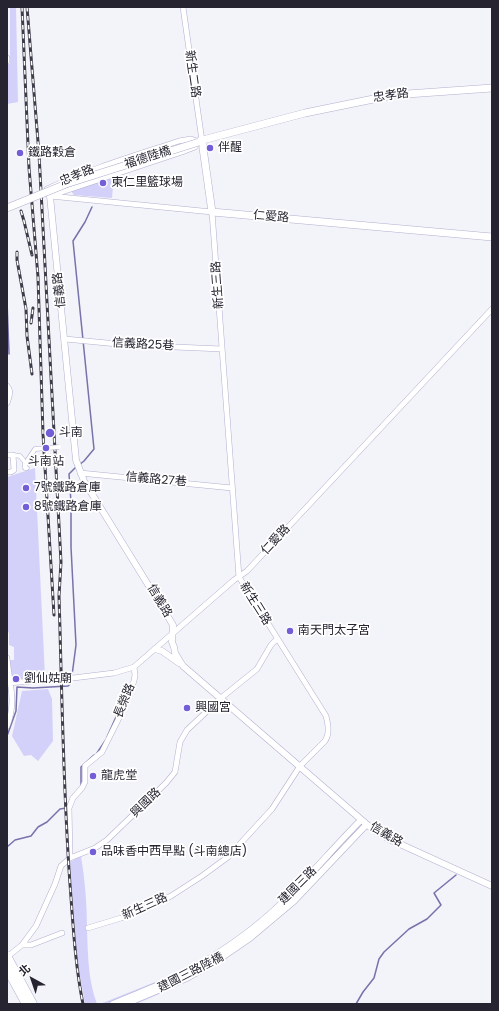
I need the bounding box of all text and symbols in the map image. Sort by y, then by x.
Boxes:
street label: 新生二路 [182,49,202,99]
street label: 忠孝路 [372,86,410,106]
place label: 伴醒 [218,141,242,155]
marker: 伴醒 [205,143,215,153]
street label: 福德陸橋 [123,144,173,172]
place label: 鐵路穀倉 [28,146,76,160]
marker: 鐵路穀倉 [15,148,25,158]
street label: 忠孝路 [58,163,96,189]
place label: 東仁里籃球場 [111,176,183,190]
marker: 東仁里籃球場 [98,178,108,188]
street label: 仁愛路 [252,208,290,226]
street label: 新生三路 [209,261,227,309]
street label: 信義路 [51,271,69,309]
street label: 信義路25巷 [111,336,175,354]
place label: 斗南 [59,426,83,440]
marker: 斗南 [44,427,56,439]
marker: 斗南站 [41,443,51,453]
place label: 斗南站 [28,455,64,469]
street label: 信義路27巷 [125,470,187,490]
place label: 7號鐵路倉庫 [34,481,101,495]
marker: 7號鐵路倉庫 [21,483,31,493]
place label: 8號鐵路倉庫 [34,500,102,514]
marker: 8號鐵路倉庫 [21,502,31,512]
street label: 仁愛路 [258,522,294,558]
street label: 新生三路 [236,580,274,628]
street label: 信義路 [144,582,174,620]
place label: 南天門太子宮 [298,624,370,638]
marker: 南天門太子宮 [285,626,295,636]
place label: 劉仙姑廟 [24,672,72,686]
marker: 劉仙姑廟 [11,674,21,684]
street label: 長榮路 [112,682,138,720]
place label: 興國宮 [195,701,231,715]
marker: 興國宮 [182,703,192,713]
place label: 龍虎堂 [101,769,137,783]
marker: 龍虎堂 [88,771,98,781]
street label: 興國路 [128,785,164,821]
street label: 信義路 [367,820,405,850]
place label: 品味香中西早點 (斗南總店) [101,845,247,859]
marker: 品味香中西早點 (斗南總店) [88,847,98,857]
street label: 建國三路 [276,864,320,908]
street label: 新生三路 [120,891,170,923]
street label: 建國三路陸橋 [156,950,226,996]
north arrow [12,959,52,999]
text: 北 [15,960,34,979]

